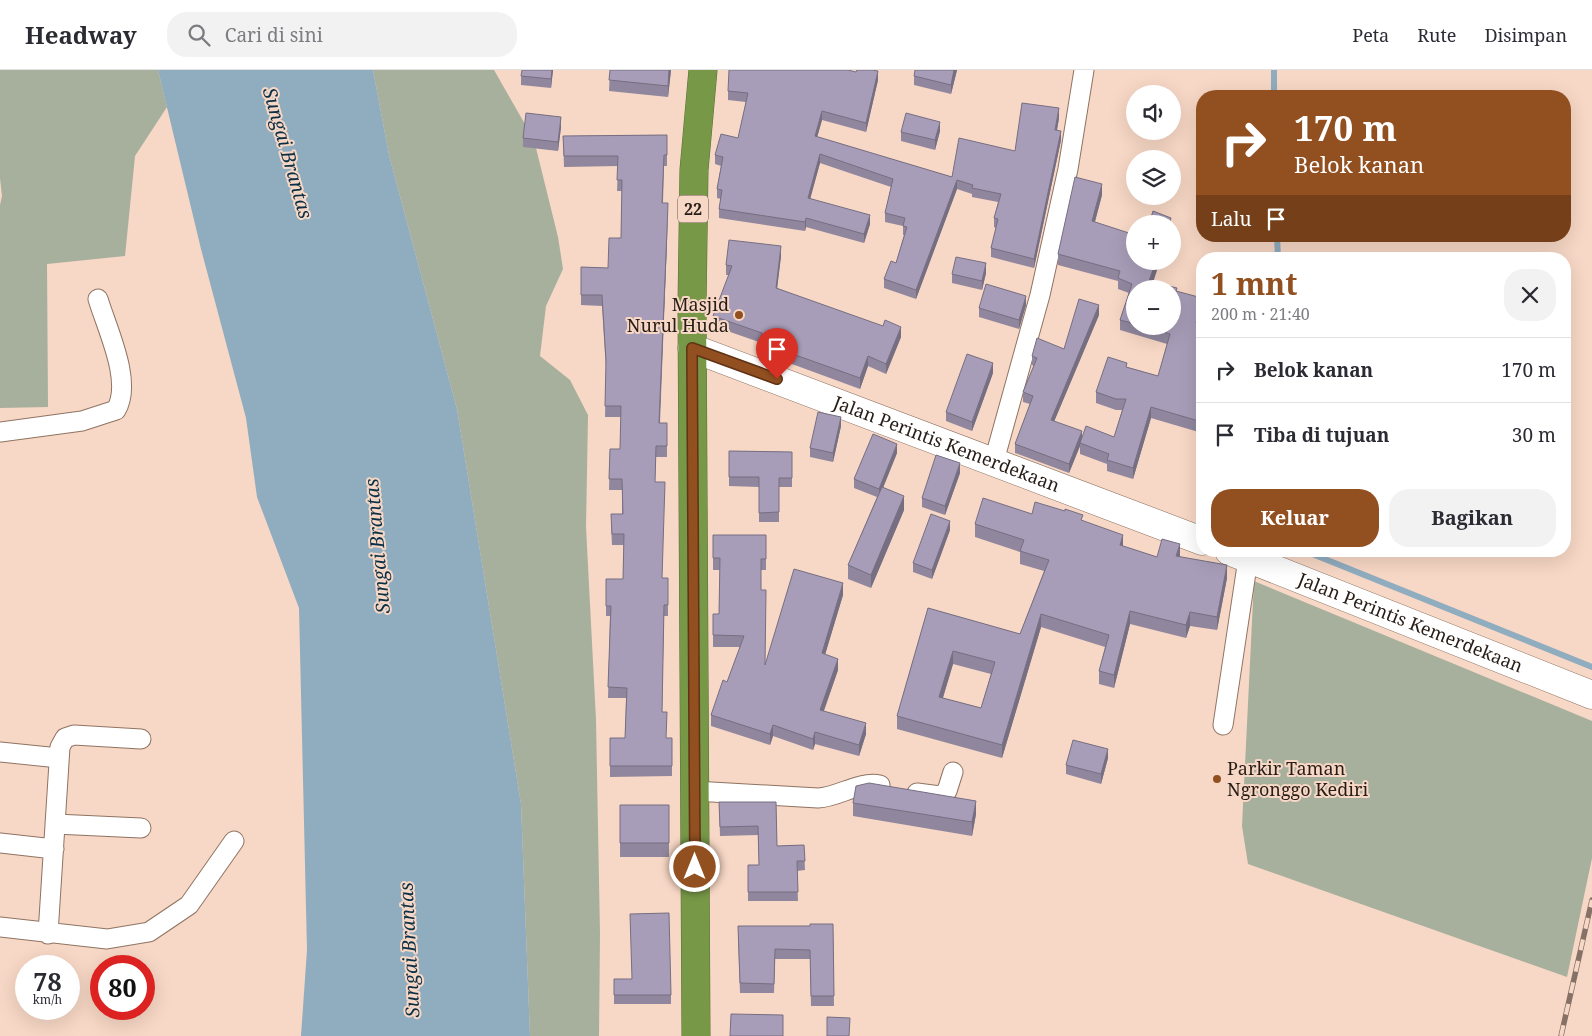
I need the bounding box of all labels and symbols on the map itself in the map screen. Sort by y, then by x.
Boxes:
water label: Sungai Brantas [257,84,319,222]
road number: 22 [678,196,708,222]
place label: Masjid Nurul Huda [627,292,729,337]
marker: Masjid Nurul Huda [733,309,745,321]
pin [756,328,798,379]
street label: Jalan Perintis Kemerdekaan [829,389,1064,497]
water label: Sungai Brantas [358,477,396,615]
street label: Jalan Perintis Kemerdekaan [1294,566,1527,678]
place label: Parkir Taman Ngronggo Kediri [1227,756,1368,801]
marker: Parkir Taman Ngronggo Kediri [1211,773,1223,785]
position arrow [668,840,720,892]
water label: Sungai Brantas [392,881,426,1018]
speed limit sign: 80 [90,955,155,1020]

